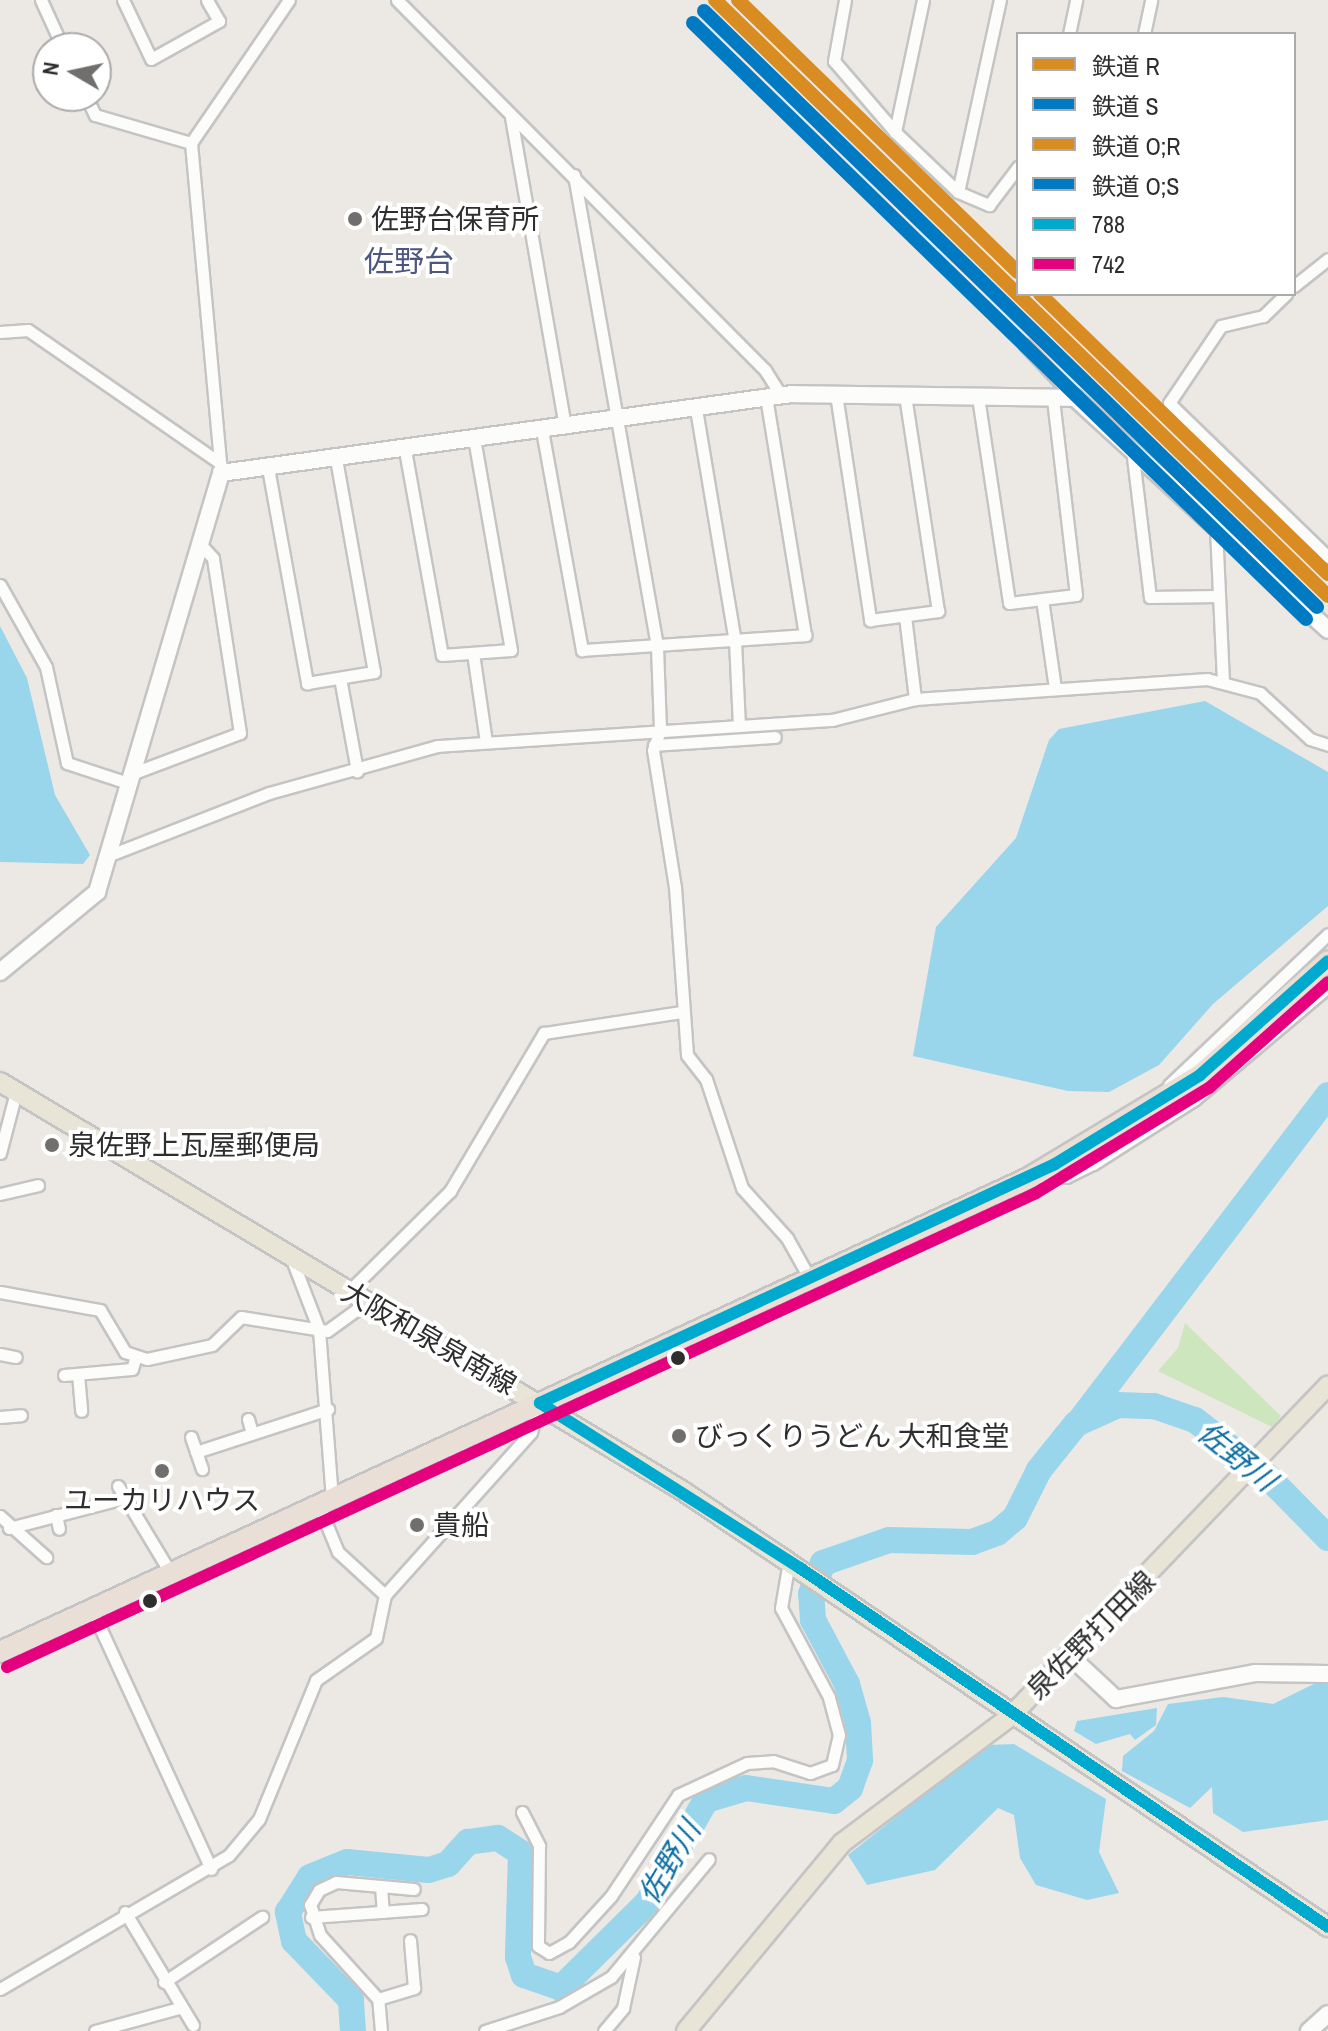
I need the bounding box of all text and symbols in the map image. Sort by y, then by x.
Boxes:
north arrow [32,32,112,112]
legend [1016,32,1296,296]
text: 鉄道 R [1092,50,1160,82]
text: N [34,60,66,77]
text: 鉄道 S [1092,90,1159,122]
text: 鉄道 O;R [1092,130,1180,162]
text: 鉄道 O;S [1092,170,1179,202]
place label: 佐野台保育所 [371,202,539,236]
text: 788 [1092,208,1125,240]
marker: 佐野台保育所 [346,210,364,228]
district label: 佐野台 [364,243,454,279]
text: 742 [1092,248,1125,280]
place label: 泉佐野上瓦屋郵便局 [68,1128,320,1162]
marker: 泉佐野上瓦屋郵便局 [43,1136,61,1154]
street label: 大阪和泉泉南線 [336,1274,522,1402]
unlabelled marker [670,1350,686,1366]
water label: 佐野川 [1191,1414,1283,1498]
place label: びっくりうどん 大和食堂 [695,1419,1009,1453]
marker: びっくりうどん 大和食堂 [670,1427,688,1445]
marker: ユーカリハウス [153,1462,171,1480]
place label: ユーカリハウス [64,1483,260,1517]
place label: 貴船 [433,1508,489,1542]
marker: 貴船 [408,1516,426,1534]
street label: 泉佐野打田線 [1020,1564,1162,1706]
unlabelled marker [142,1593,158,1609]
water label: 佐野川 [630,1814,708,1910]

